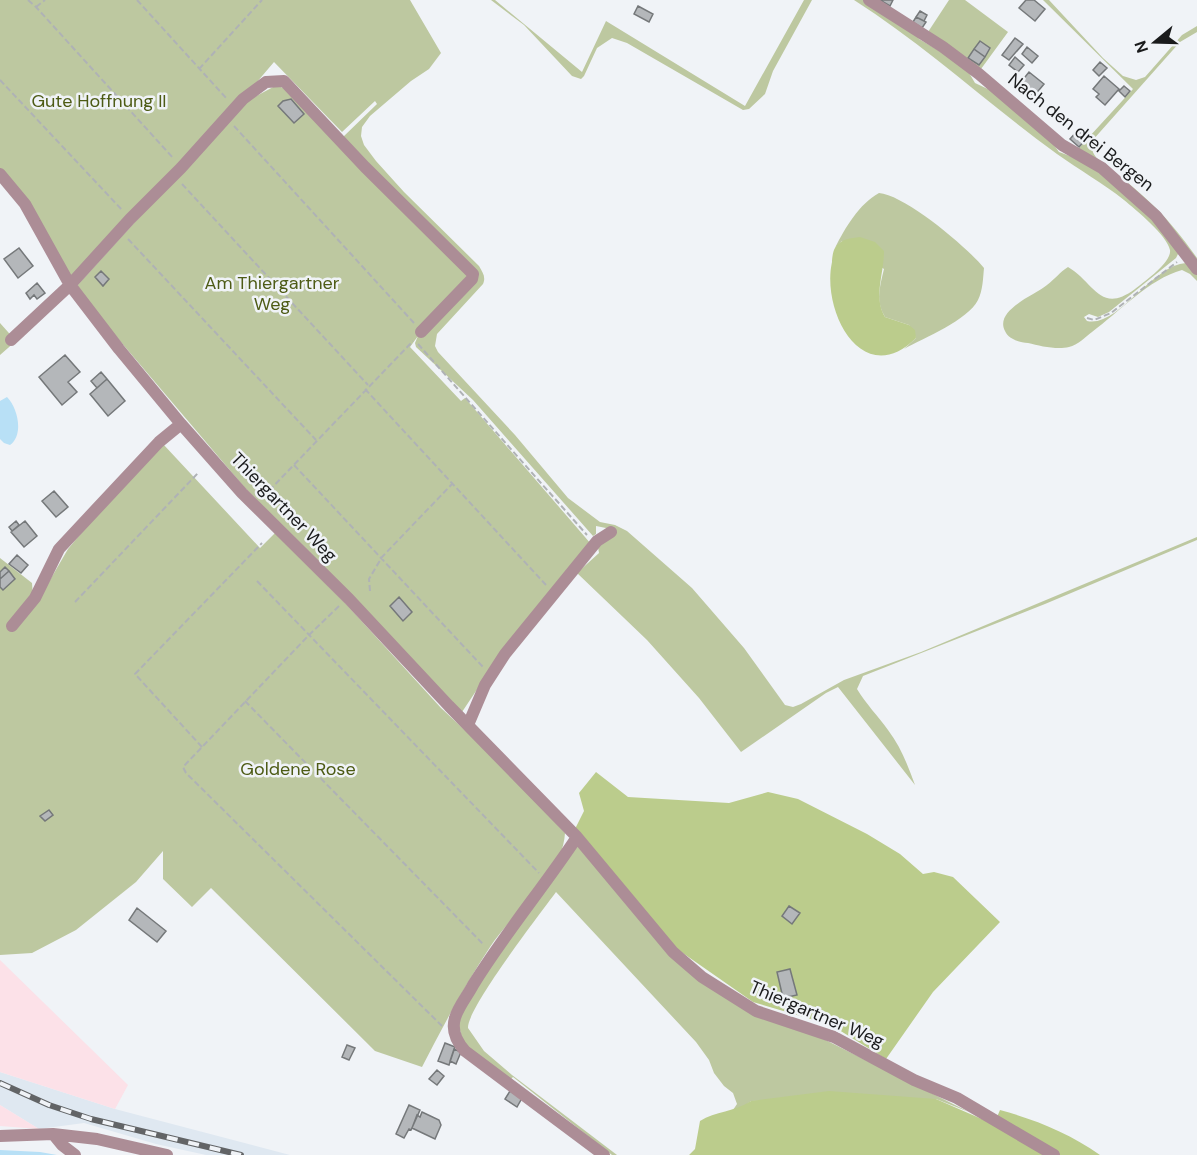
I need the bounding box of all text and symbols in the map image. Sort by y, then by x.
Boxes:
north arrow [1125,12,1185,72]
text: N [1129,38,1153,56]
street label: Nach den drei Bergen [1003,67,1159,197]
park label: Gute Hoffnung II [31,89,167,113]
park label: Am Thiergartner Weg [205,271,340,316]
street label: Thiergartner Weg [225,447,343,567]
park label: Goldene Rose [240,757,356,781]
street label: Thiergartner Weg [746,975,888,1053]

